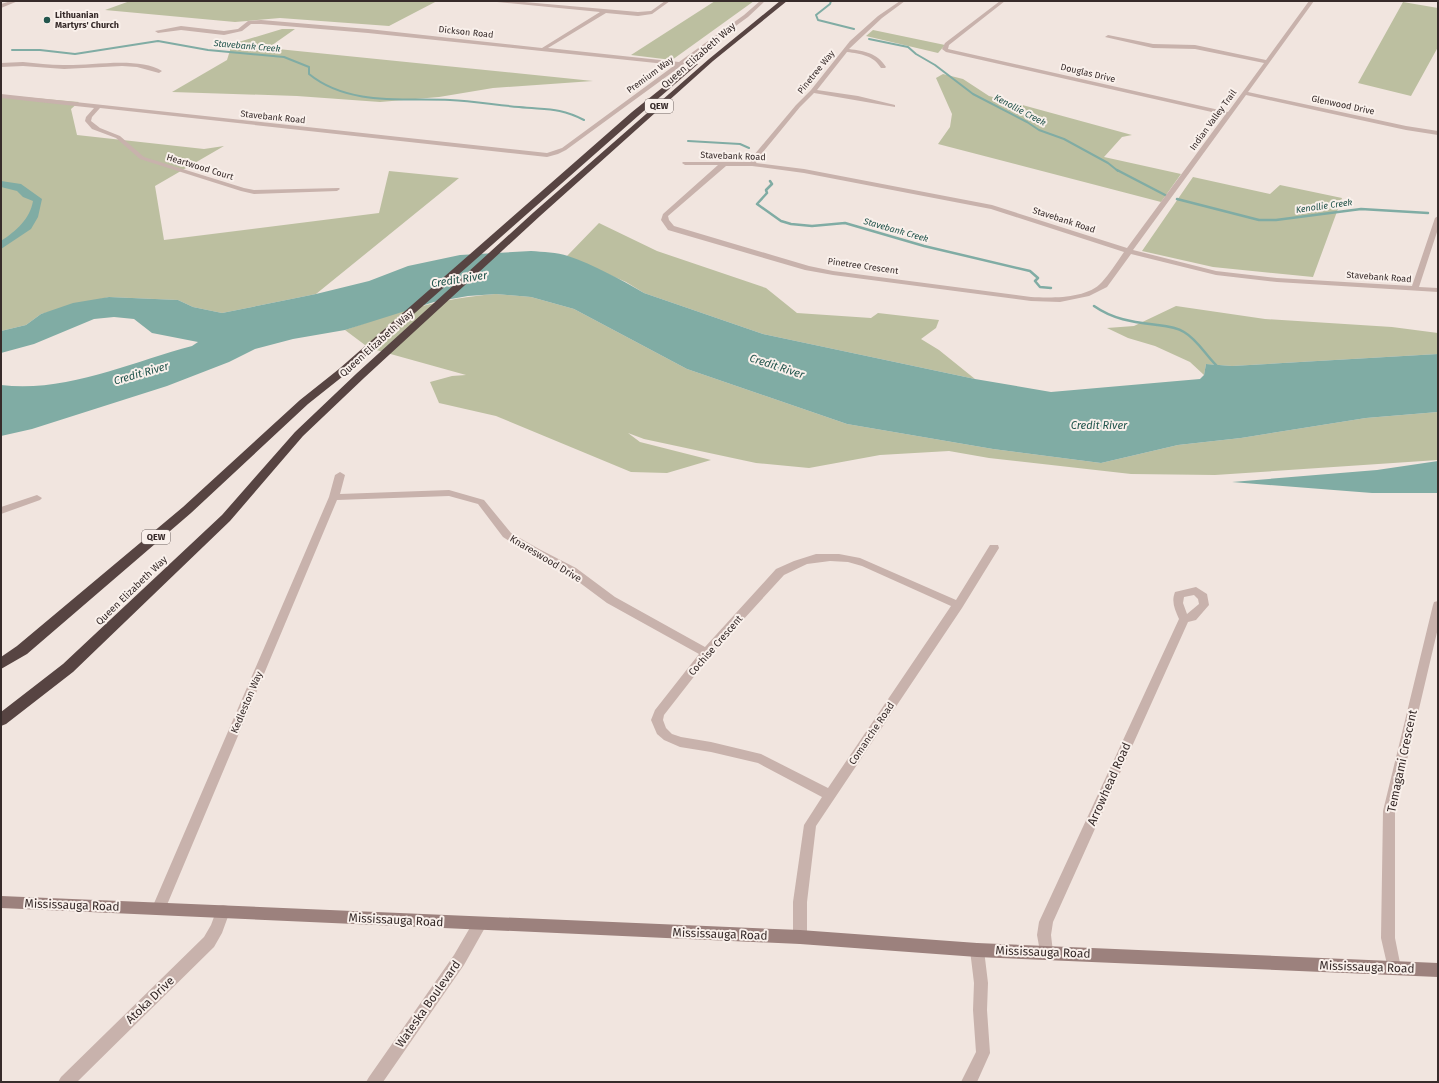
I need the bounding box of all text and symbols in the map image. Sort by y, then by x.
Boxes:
place label: Lithuanian Martyrs' Church [55,10,119,30]
marker: Lithuanian Martyrs' Church [42,15,52,25]
street label: Queen Elizabeth Way [659,20,738,91]
street label: Dickson Road [438,24,494,40]
water label: Stavebank Creek [212,38,281,54]
street label: Pinetree Way [795,48,837,96]
street label: Premium Way [625,54,676,95]
street label: Douglas Drive [1060,62,1117,84]
street label: Indian Valley Trail [1188,87,1239,152]
water label: Kenollie Creek [992,92,1048,128]
street label: Glenwood Drive [1311,93,1376,117]
road number: QEW [645,99,673,113]
street label: Stavebank Road [240,109,306,125]
street label: Stavebank Road [700,150,766,162]
street label: Heartwood Court [165,152,235,182]
water label: Kenollie Creek [1295,197,1353,215]
street label: Stavebank Road [1031,205,1097,235]
water label: Stavebank Creek [861,216,930,244]
street label: Pinetree Crescent [827,256,900,276]
water label: Credit River [430,269,489,290]
street label: Stavebank Road [1346,270,1412,284]
street label: Queen Elizabeth Way [338,308,416,380]
water label: Credit River [748,352,807,382]
water label: Credit River [112,359,171,388]
water label: Credit River [1071,419,1128,432]
road number: QEW [142,530,170,544]
street label: Knareswood Drive [507,533,584,585]
street label: Queen Elizabeth Way [94,554,170,628]
street label: Cochise Crescent [686,613,745,678]
street label: Kedleston Way [228,670,265,735]
street label: Comanche Road [846,700,897,767]
street label: Temagami Crescent [1384,708,1420,814]
street label: Arrowhead Road [1084,740,1134,828]
street label: Mississauga Road [24,896,120,914]
street label: Mississauga Road [348,911,444,929]
street label: Mississauga Road [672,925,768,943]
street label: Mississauga Road [995,943,1091,961]
street label: Wateska Boulevard [393,958,463,1050]
street label: Mississauga Road [1319,958,1415,976]
street label: Atoka Drive [123,973,177,1027]

